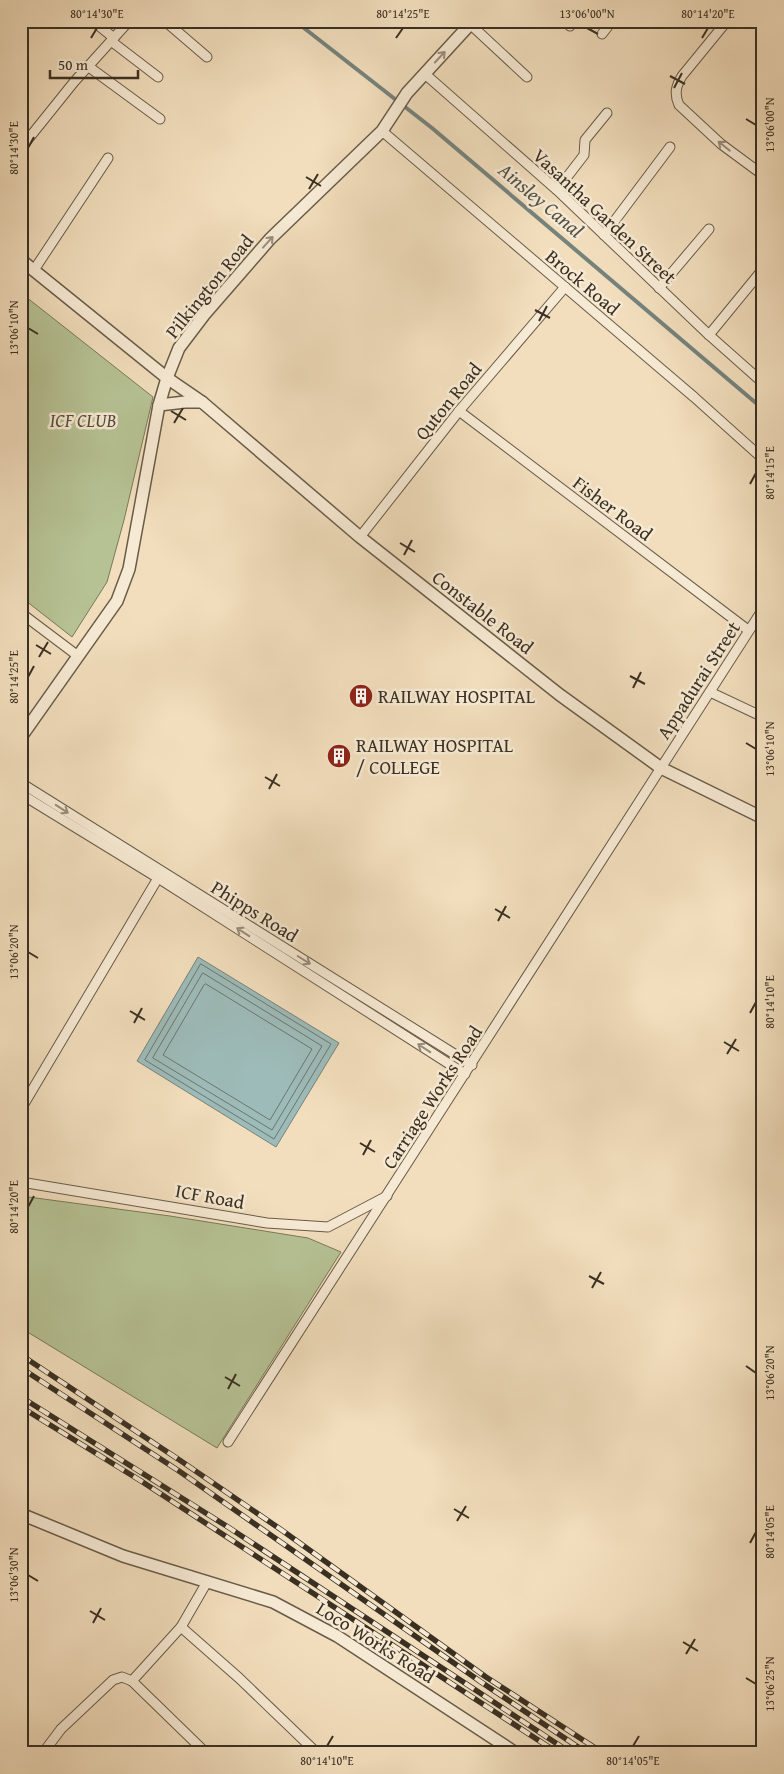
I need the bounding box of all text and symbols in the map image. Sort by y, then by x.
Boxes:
text: 80°14'30"E [70,5,124,22]
text: 80°14'25"E [376,5,430,22]
text: 13°06'00"N [559,5,615,22]
text: 80°14'20"E [681,5,735,22]
scale bar [50,48,138,80]
one-way arrow [434,51,446,64]
text: 50 m [58,54,89,75]
text: 13°06'00"N [761,97,778,153]
text: 80°14'30"E [5,121,22,175]
one-way arrow [718,140,731,151]
street label: Vasantha Garden Street [527,142,683,290]
water label: Ainsley Canal [492,155,590,244]
street label: Pilkington Road [158,227,260,344]
one-way arrow [262,235,274,248]
street label: Brock Road [540,242,627,322]
text: 13°06'10"N [5,300,22,356]
street label: Quton Road [408,355,489,446]
park label: ICF CLUB [50,406,116,434]
text: 80°14'15"E [761,446,778,500]
street label: Fisher Road [567,469,659,548]
street label: Constable Road [426,563,540,661]
street label: Appadurai Street [649,615,747,745]
text: 80°14'25"E [5,650,22,704]
place label: RAILWAY HOSPITAL [378,682,535,710]
building icon: RAILWAY HOSPITAL [348,683,374,709]
text: 13°06'10"N [761,721,778,777]
place label: RAILWAY HOSPITAL / COLLEGE [356,731,513,781]
building icon: RAILWAY HOSPITAL / COLLEGE [326,743,352,769]
one-way arrow [55,804,69,814]
street label: Phipps Road [206,873,305,949]
text: 13°06'20"N [5,924,22,980]
one-way arrow [236,927,250,937]
one-way arrow [296,956,310,966]
text: 80°14'10"E [761,975,778,1029]
street label: Carriage Works Road [375,1019,489,1174]
one-way arrow [417,1042,431,1052]
street label: ICF Road [173,1176,247,1216]
text: 80°14'20"E [5,1180,22,1234]
text: 13°06'20"N [761,1345,778,1401]
text: 80°14'05"E [761,1505,778,1559]
text: 13°06'30"N [5,1547,22,1603]
street label: Loco Works Road [311,1594,442,1690]
text: 13°06'25"N [761,1656,778,1712]
text: 80°14'10"E [300,1752,354,1769]
text: 80°14'05"E [606,1752,660,1769]

